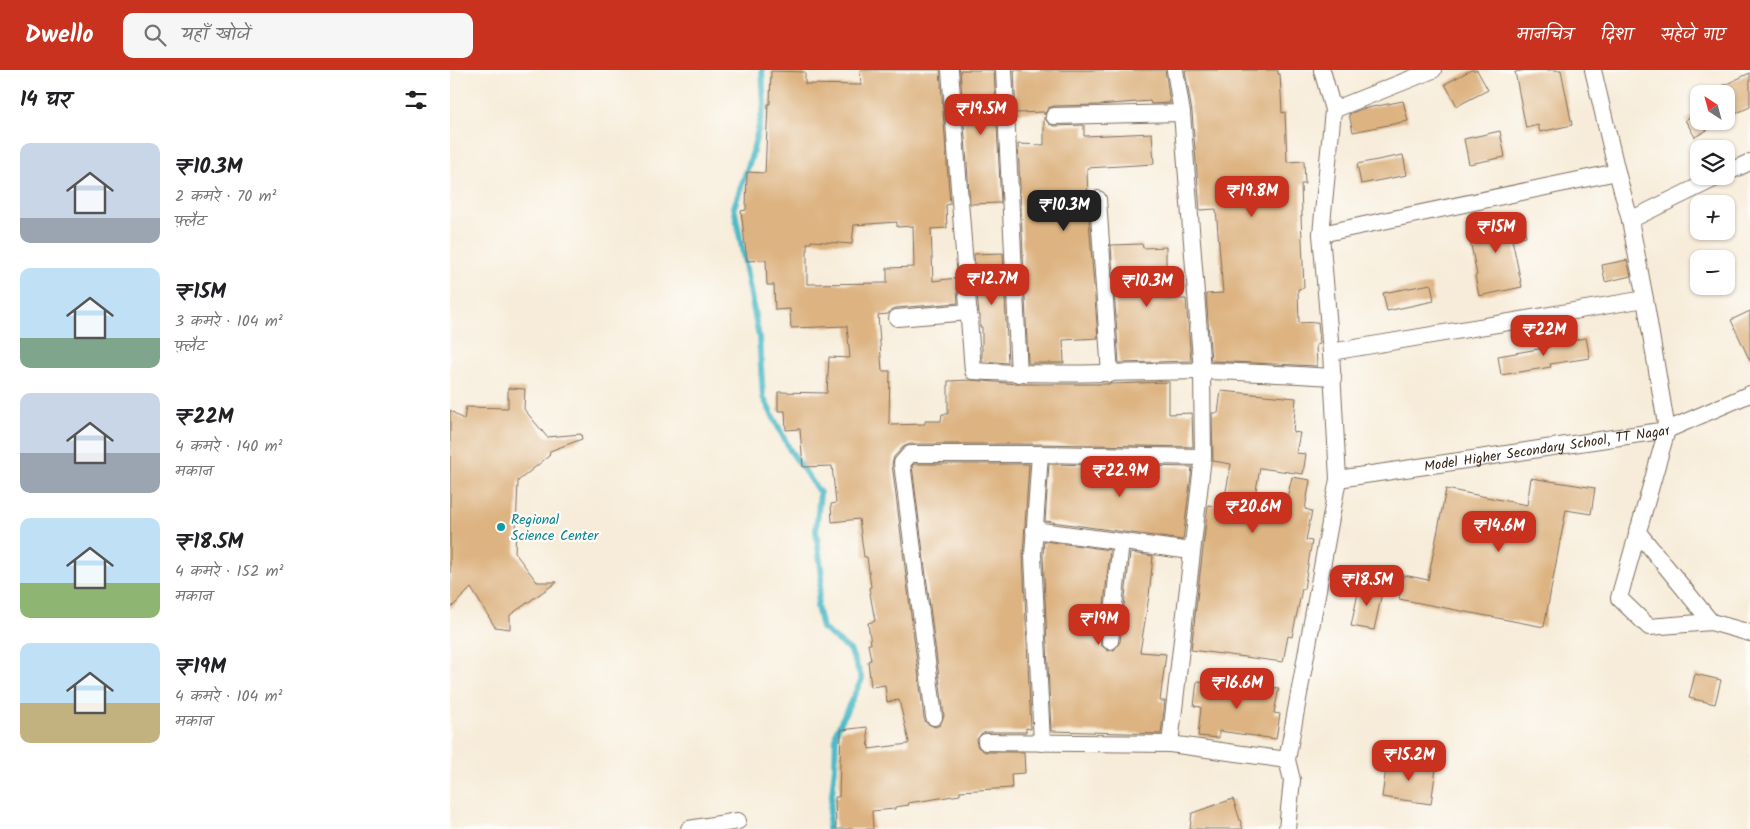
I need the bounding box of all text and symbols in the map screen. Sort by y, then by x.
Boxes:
search box [123,13,473,58]
text: Dwello [25,16,93,55]
text: यहाँ खोजें [181,20,250,50]
icon: search [141,21,169,49]
text: मानचित्र [1517,21,1573,50]
text: दिशा [1601,21,1633,50]
text: सहेजे गए [1661,21,1725,50]
text: 14 घर [20,84,70,117]
north arrow [1690,85,1735,130]
map controls [1690,85,1735,295]
icon: filters [402,86,430,114]
pin: ₹19.5M [940,93,1022,136]
text: ₹19.5M [956,97,1006,122]
button: layers [1690,140,1735,185]
text: ₹10.3M [175,151,243,184]
icon: home [60,163,120,223]
pin: ₹19.8M [1211,176,1293,218]
text: ₹19.8M [1226,179,1278,204]
text: 2 कमरे · 70 m² [175,184,276,209]
pin: ₹10.3M [1023,190,1105,232]
text: ₹10.3M [1038,193,1090,218]
button: + [1690,195,1735,240]
text: फ़्लैट [175,209,206,234]
pin: ₹15M [1466,212,1526,254]
text: ₹15M [1477,215,1515,240]
button: − [1690,250,1735,295]
pin: ₹12.7M [951,264,1033,306]
pin: ₹10.3M [1106,266,1188,308]
text: ₹12.7M [966,267,1018,292]
text: ₹10.3M [1121,269,1173,294]
text: ₹15M [175,276,226,309]
icon: home [60,288,120,348]
text: 3 कमरे · 104 m² [175,309,283,334]
pin: ₹22M [1514,314,1574,357]
text: ₹22M [1522,318,1566,343]
text: फ़्लैट [175,334,206,359]
text: ₹22M [175,401,234,434]
icon: home [60,413,120,473]
street label: Model Higher Secondary School, TT Nagar [1422,419,1675,478]
text: 4 कमरे · 140 m² [175,434,282,459]
pin: ₹22.9M [1079,456,1161,498]
text: मकान [175,459,212,484]
text: ₹22.9M [1092,459,1148,484]
pin: ₹20.6M [1212,492,1294,534]
text: ₹20.6M [1225,495,1281,520]
place label: Regional Science Center [511,509,600,547]
pin: ₹14.6M [1458,510,1540,553]
text: ₹14.6M [1473,514,1525,539]
marker: Regional Science Center [495,521,507,533]
text: ₹18.5M [175,526,243,559]
icon: home [60,538,120,598]
text: 4 कमरे · 152 m² [175,559,283,584]
pin: ₹18.5M [1326,564,1408,607]
text: ₹18.5M [1341,568,1393,593]
text: मकान [175,584,212,609]
pin: ₹19M [1069,604,1129,646]
text: ₹19M [1080,607,1118,632]
text: ₹19M [175,651,226,684]
icon: home [60,663,120,723]
pin: ₹16.6M [1196,668,1278,710]
text: ₹16.6M [1211,671,1263,696]
text: 4 कमरे · 104 m² [175,684,282,709]
text: मकान [175,709,212,734]
pin: ₹15.2M [1368,740,1450,782]
text: ₹15.2M [1383,743,1435,768]

